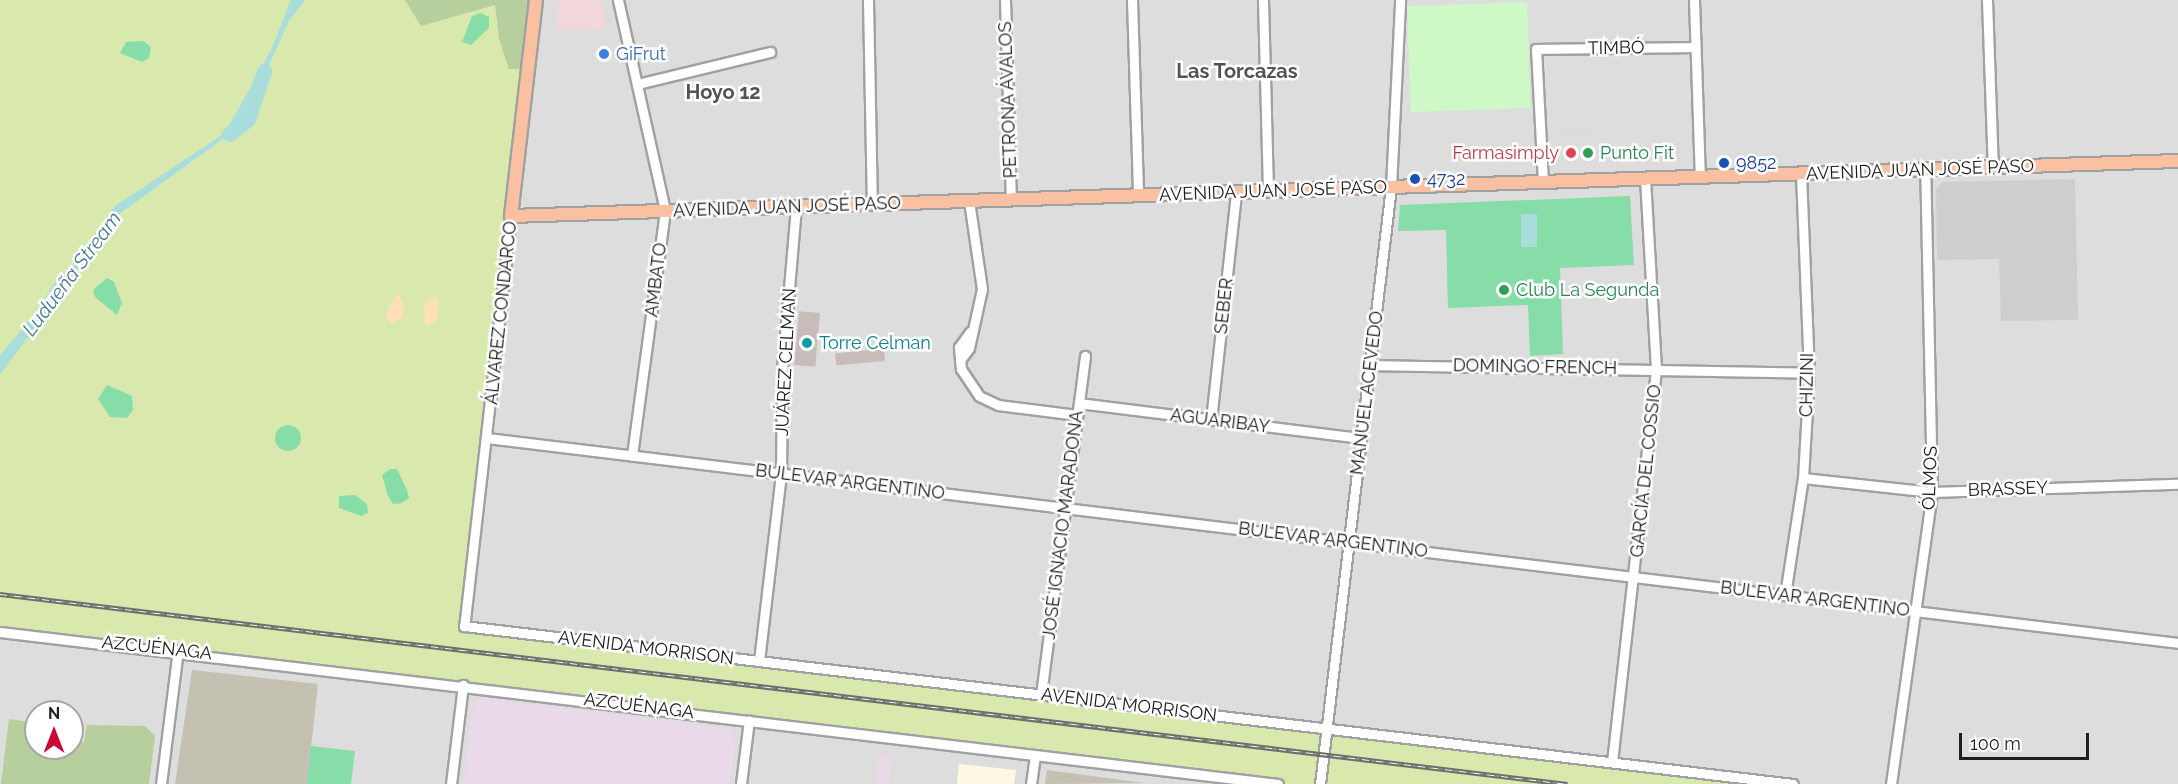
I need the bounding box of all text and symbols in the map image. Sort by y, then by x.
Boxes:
street label: PETRONA ÁVALOS [994,21,1022,179]
street label: TIMBÓ [1587,37,1645,59]
place label: GiFrut [616,43,666,65]
marker: GiFrut [597,47,611,61]
district label: Las Torcazas [1176,59,1298,83]
district label: Hoyo 12 [685,80,761,104]
place label: Farmasimply [1452,142,1559,164]
place label: Punto Fit [1600,142,1674,164]
marker: Farmasimply [1564,146,1578,160]
marker: Punto Fit [1581,146,1595,160]
place label: 9852 [1736,152,1776,174]
street label: AVENIDA JUAN JOSÉ PASO [1805,155,2035,185]
marker: 9852 [1717,156,1731,170]
place label: 4732 [1427,168,1465,190]
marker: 4732 [1408,172,1422,186]
street label: AVENIDA JUAN JOSÉ PASO [1158,176,1388,206]
street label: AVENIDA JUAN JOSÉ PASO [672,192,902,222]
water label: Ludueña Stream [18,207,126,341]
street label: ÁLVAREZ CONDARCO [481,220,521,406]
street label: AMBATO [641,242,671,318]
street label: SEBER [1210,277,1238,335]
place label: Club La Segunda [1516,279,1659,301]
marker: Club La Segunda [1497,283,1511,297]
street label: JUÁREZ CELMAN [771,287,801,437]
street label: MANUEL ACEVEDO [1346,309,1388,477]
place label: Torre Celman [819,332,931,354]
marker: Torre Celman [800,336,814,350]
street label: CHIZINI [1796,353,1818,417]
street label: DOMINGO FRENCH [1453,355,1617,379]
street label: GARCÍA DEL COSSIO [1626,383,1666,559]
street label: AGUARIBAY [1169,404,1271,438]
street label: JOSÉ IGNACIO MARADONA [1038,409,1088,641]
street label: ÓLMOS [1918,446,1942,510]
street label: BULEVAR ARGENTINO [754,460,946,504]
street label: BRASSEY [1968,477,2048,501]
street label: BULEVAR ARGENTINO [1237,518,1429,562]
street label: BULEVAR ARGENTINO [1719,577,1911,621]
street label: AVENIDA MORRISON [557,626,735,670]
street label: AZCUÉNAGA [101,631,213,665]
street label: AVENIDA MORRISON [1040,683,1218,727]
street label: AZCUÉNAGA [583,689,695,723]
north arrow [24,700,84,760]
text: N [48,704,60,723]
scale bar [1962,721,2092,759]
text: 100 m [1970,733,2021,754]

